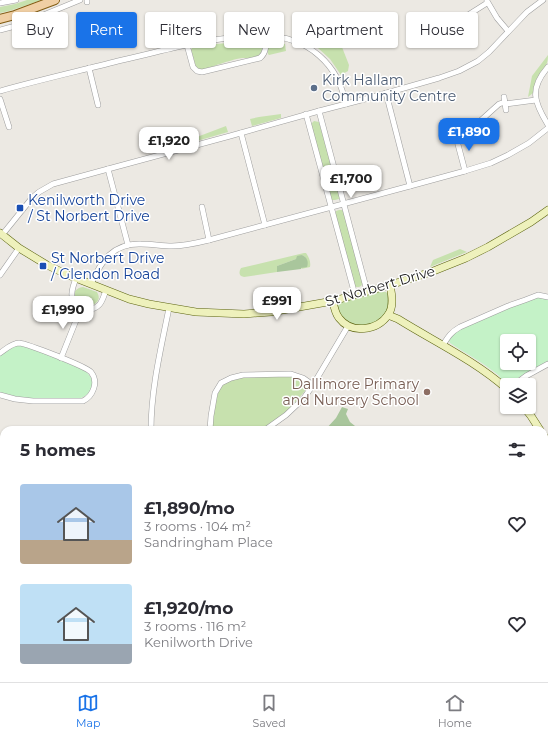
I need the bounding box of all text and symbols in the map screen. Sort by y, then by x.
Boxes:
chip: Buy [12,12,68,48]
chip: Rent [76,12,137,48]
chip: Filters [145,12,216,48]
chip: New [224,12,284,48]
chip: Apartment [292,12,398,48]
chip: House [406,12,478,48]
place label: Kirk Hallam Community Centre [322,71,456,105]
marker: Kirk Hallam Community Centre [309,83,319,93]
pin: £1,890 [436,118,502,152]
text: £1,890 [447,123,491,139]
pin: £1,920 [136,127,202,161]
text: £1,920 [148,132,190,148]
pin: £1,700 [318,165,384,199]
text: £1,700 [330,170,372,186]
place label: Kenilworth Drive / St Norbert Drive [27,191,150,225]
marker: Kenilworth Drive / St Norbert Drive [15,203,25,213]
place label: St Norbert Drive / Glendon Road [50,249,164,283]
marker: St Norbert Drive / Glendon Road [38,261,48,271]
street label: St Norbert Drive [323,262,437,310]
pin: £991 [253,287,301,321]
text: £991 [262,292,292,308]
pin: £1,990 [30,296,96,330]
text: £1,990 [42,301,84,317]
map controls [500,334,536,414]
button: locate [500,334,536,370]
place label: Dallimore Primary and Nursery School [283,375,419,409]
button: layers [500,378,536,414]
marker: Dallimore Primary and Nursery School [422,387,432,397]
icon: filters [506,439,528,461]
text: 5 homes [20,440,96,460]
text: £1,890/mo [144,498,235,518]
icon: home [52,500,100,548]
icon: heart [506,513,528,535]
text: 3 rooms · 104 m² [144,518,251,534]
text: Sandringham Place [144,534,273,550]
text: £1,920/mo [144,598,233,618]
icon: home [52,600,100,648]
icon: heart [506,613,528,635]
text: 3 rooms · 116 m² [144,618,246,634]
text: Kenilworth Drive [144,634,253,650]
tab: Map [76,692,101,730]
tab: Saved [253,692,286,730]
tab: Home [438,692,472,730]

